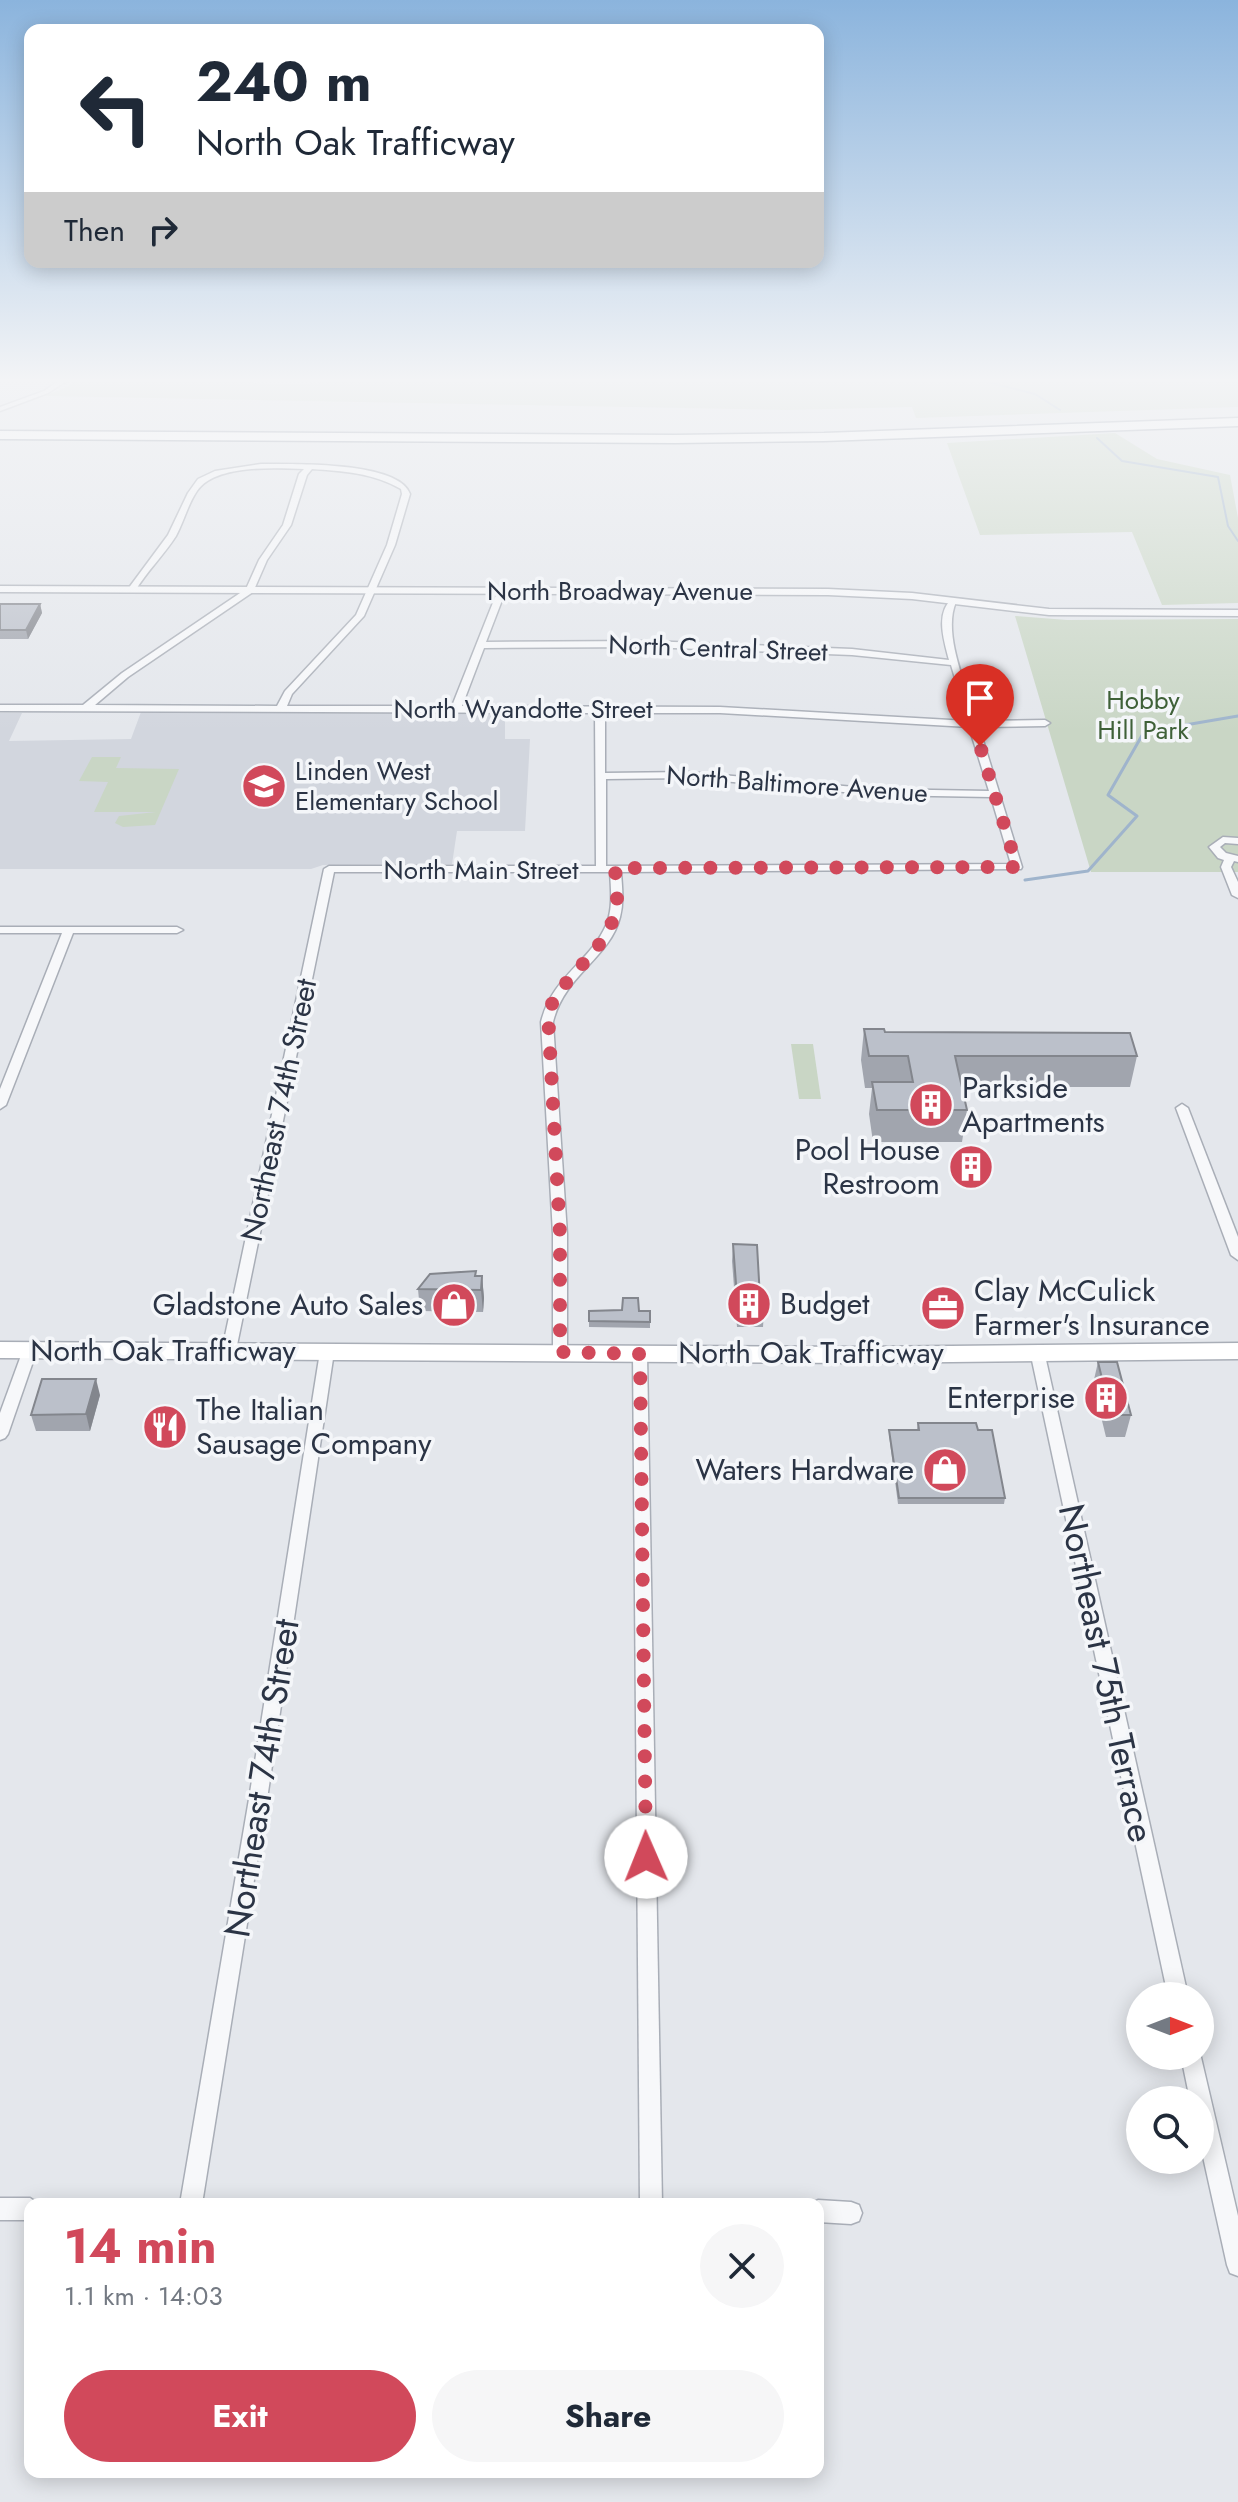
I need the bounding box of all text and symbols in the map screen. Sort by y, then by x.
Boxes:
text: 240 m [196,41,372,122]
icon: left [64,56,168,160]
text: North Oak Trafficway [196,116,515,168]
icon: right [141,208,185,252]
text: Then [64,209,125,252]
street label: North Broadway Avenue [487,572,753,610]
street label: North Central Street [608,625,829,671]
pin [946,664,1014,746]
icon: arrive [958,676,1002,720]
park label: Hobby Hill Park [1097,681,1189,749]
street label: North Wyandotte Street [393,690,653,728]
place label: Linden West Elementary School [295,752,498,820]
street label: North Baltimore Avenue [665,756,929,812]
school or university icon: Linden West Elementary School [240,762,288,810]
street label: North Main Street [384,851,579,889]
street label: Northeast 74th Street [230,974,328,1245]
place label: Parkside Apartments [962,1066,1105,1143]
building icon: Parkside Apartments [907,1081,955,1129]
place label: Pool House Restroom [795,1128,940,1205]
building icon: Pool House Restroom [947,1143,995,1191]
place label: Clay McCulick Farmer's Insurance [974,1269,1210,1346]
building icon: Budget [725,1280,773,1328]
shop icon: Gladstone Auto Sales [430,1281,478,1329]
place label: Budget [780,1282,870,1325]
place label: Gladstone Auto Sales [153,1283,423,1326]
office icon: Clay McCulick Farmer's Insurance [919,1284,967,1332]
street label: North Oak Trafficway [30,1329,297,1372]
street label: North Oak Trafficway [678,1331,945,1374]
building icon: Enterprise [1082,1374,1130,1422]
place label: Enterprise [947,1376,1075,1419]
place label: The Italian Sausage Company [196,1388,432,1465]
restaurant icon: The Italian Sausage Company [141,1403,189,1451]
shop icon: Waters Hardware [921,1446,969,1494]
place label: Waters Hardware [695,1448,914,1491]
street label: Northeast 75th Terrace [1046,1499,1168,1847]
street label: Northeast 74th Street [210,1615,312,1941]
position arrow [604,1815,688,1899]
north arrow [1126,1982,1214,2070]
map controls [1126,1982,1214,2174]
button: search [1126,2086,1214,2174]
text: 14 min [64,2212,217,2281]
button: close [700,2224,784,2308]
text: 1.1 km · 14:03 [64,2277,223,2315]
button: Exit [64,2370,416,2462]
button: Share [432,2370,784,2462]

